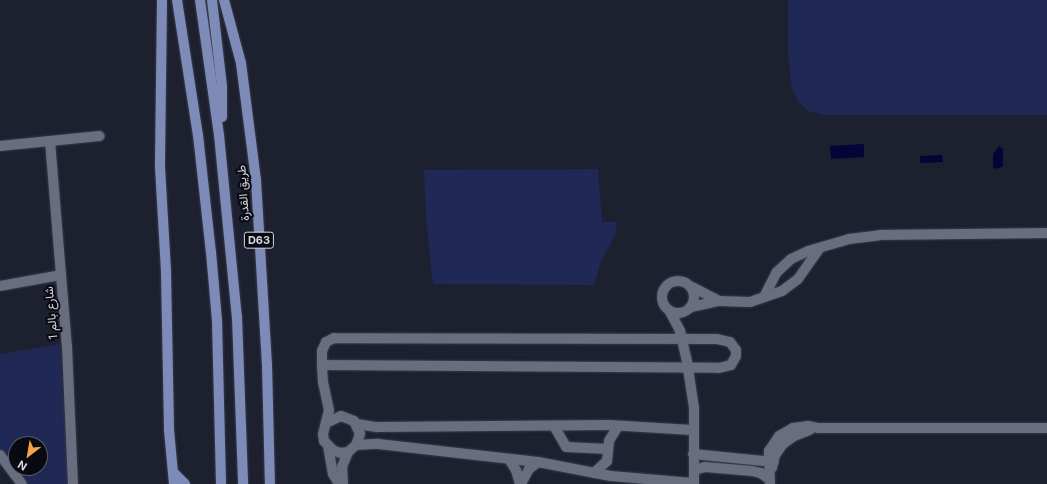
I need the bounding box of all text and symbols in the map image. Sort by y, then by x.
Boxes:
street label: طريق القدرة [234,164,252,222]
road number: D63 [243,231,275,249]
street label: شارع بالم 1 [41,286,61,340]
north arrow [8,436,48,476]
text: N [15,457,30,474]

